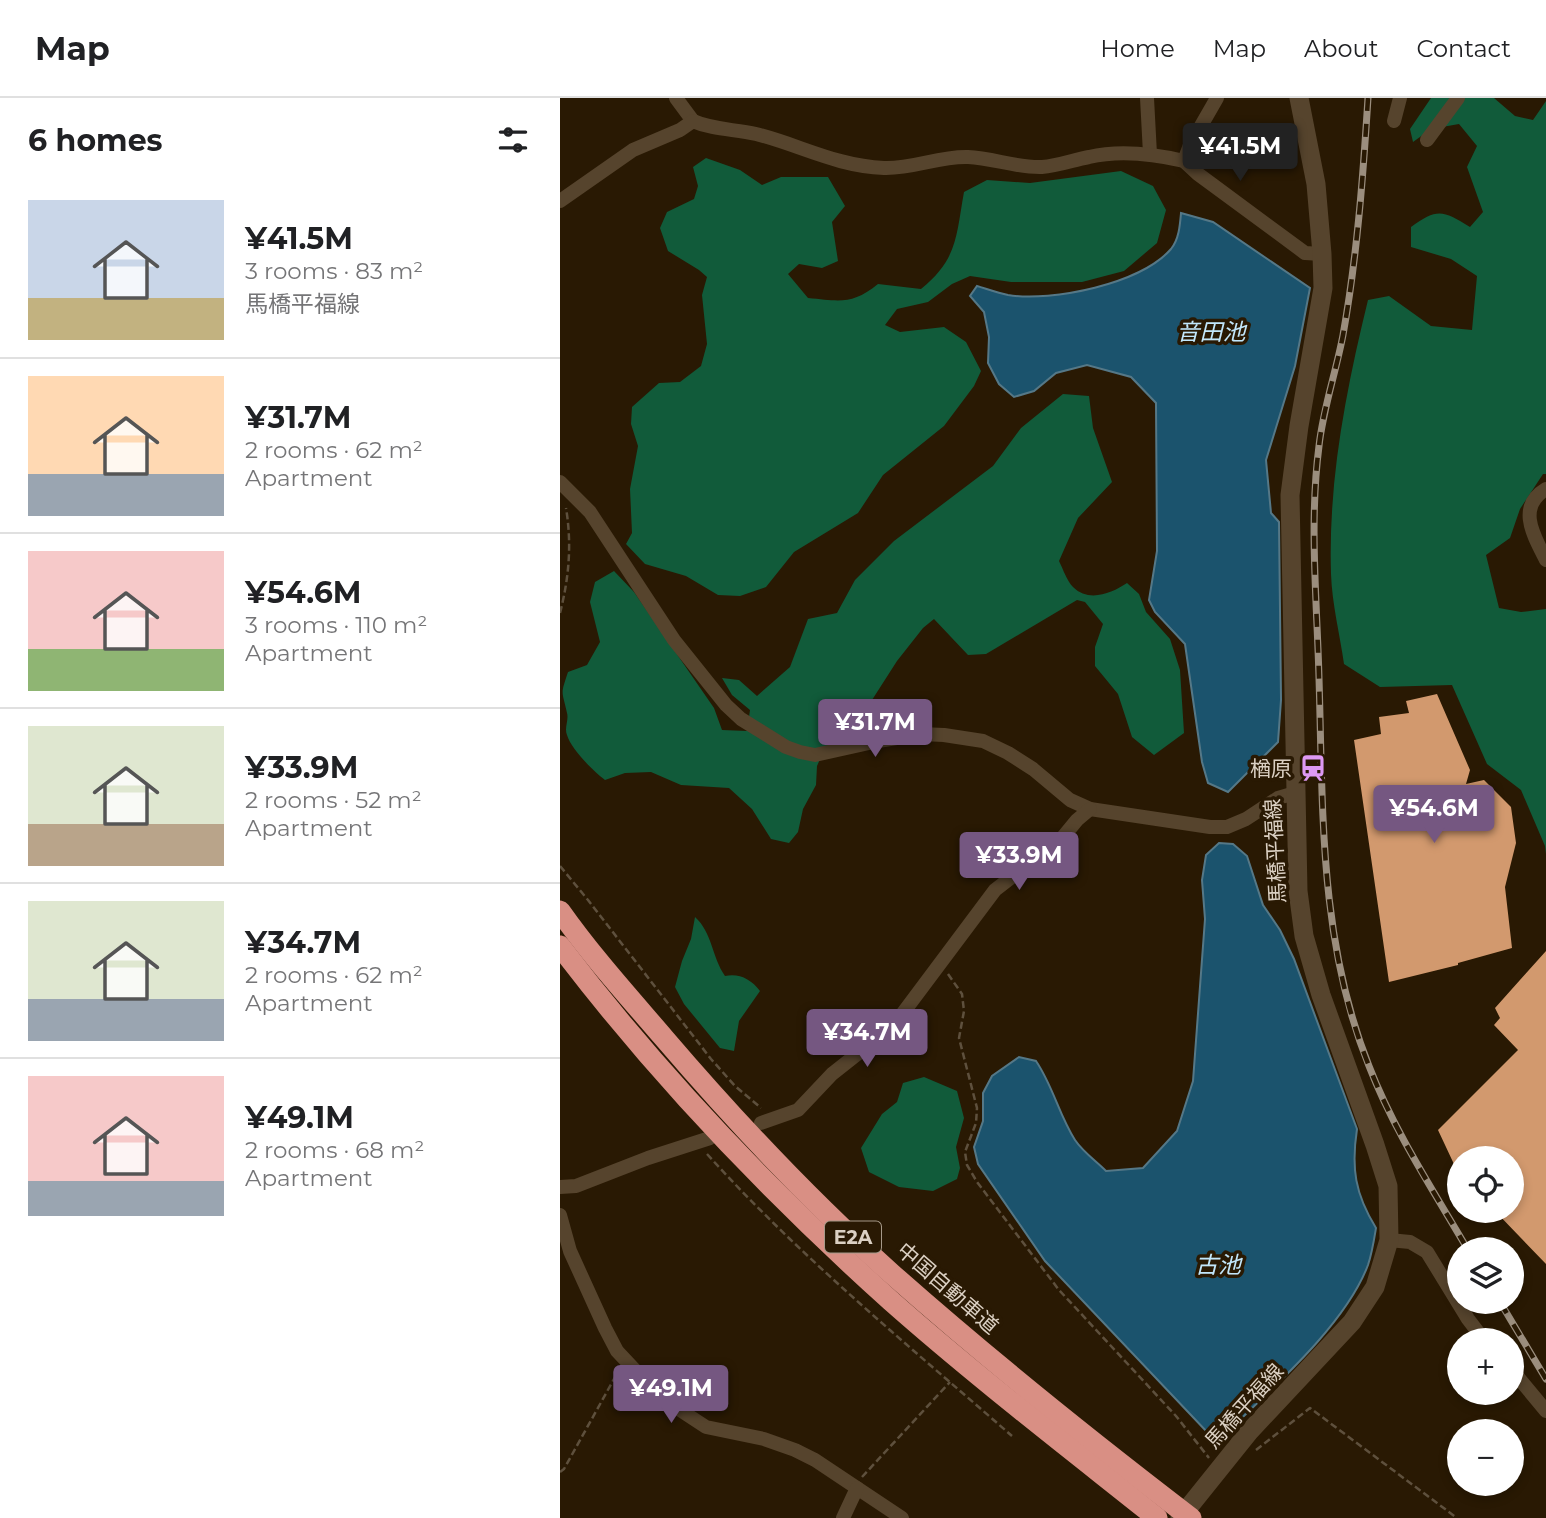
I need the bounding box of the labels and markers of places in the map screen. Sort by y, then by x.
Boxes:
pin: ¥41.5M [1183,123,1297,183]
pin: ¥31.7M [818,700,932,759]
station icon: 楢原 [1298,753,1328,783]
place label: 楢原 [1250,756,1292,781]
pin: ¥54.6M [1377,786,1491,845]
pin: ¥33.9M [962,832,1076,892]
pin: ¥34.7M [810,1010,924,1069]
pin: ¥49.1M [614,1366,728,1425]

